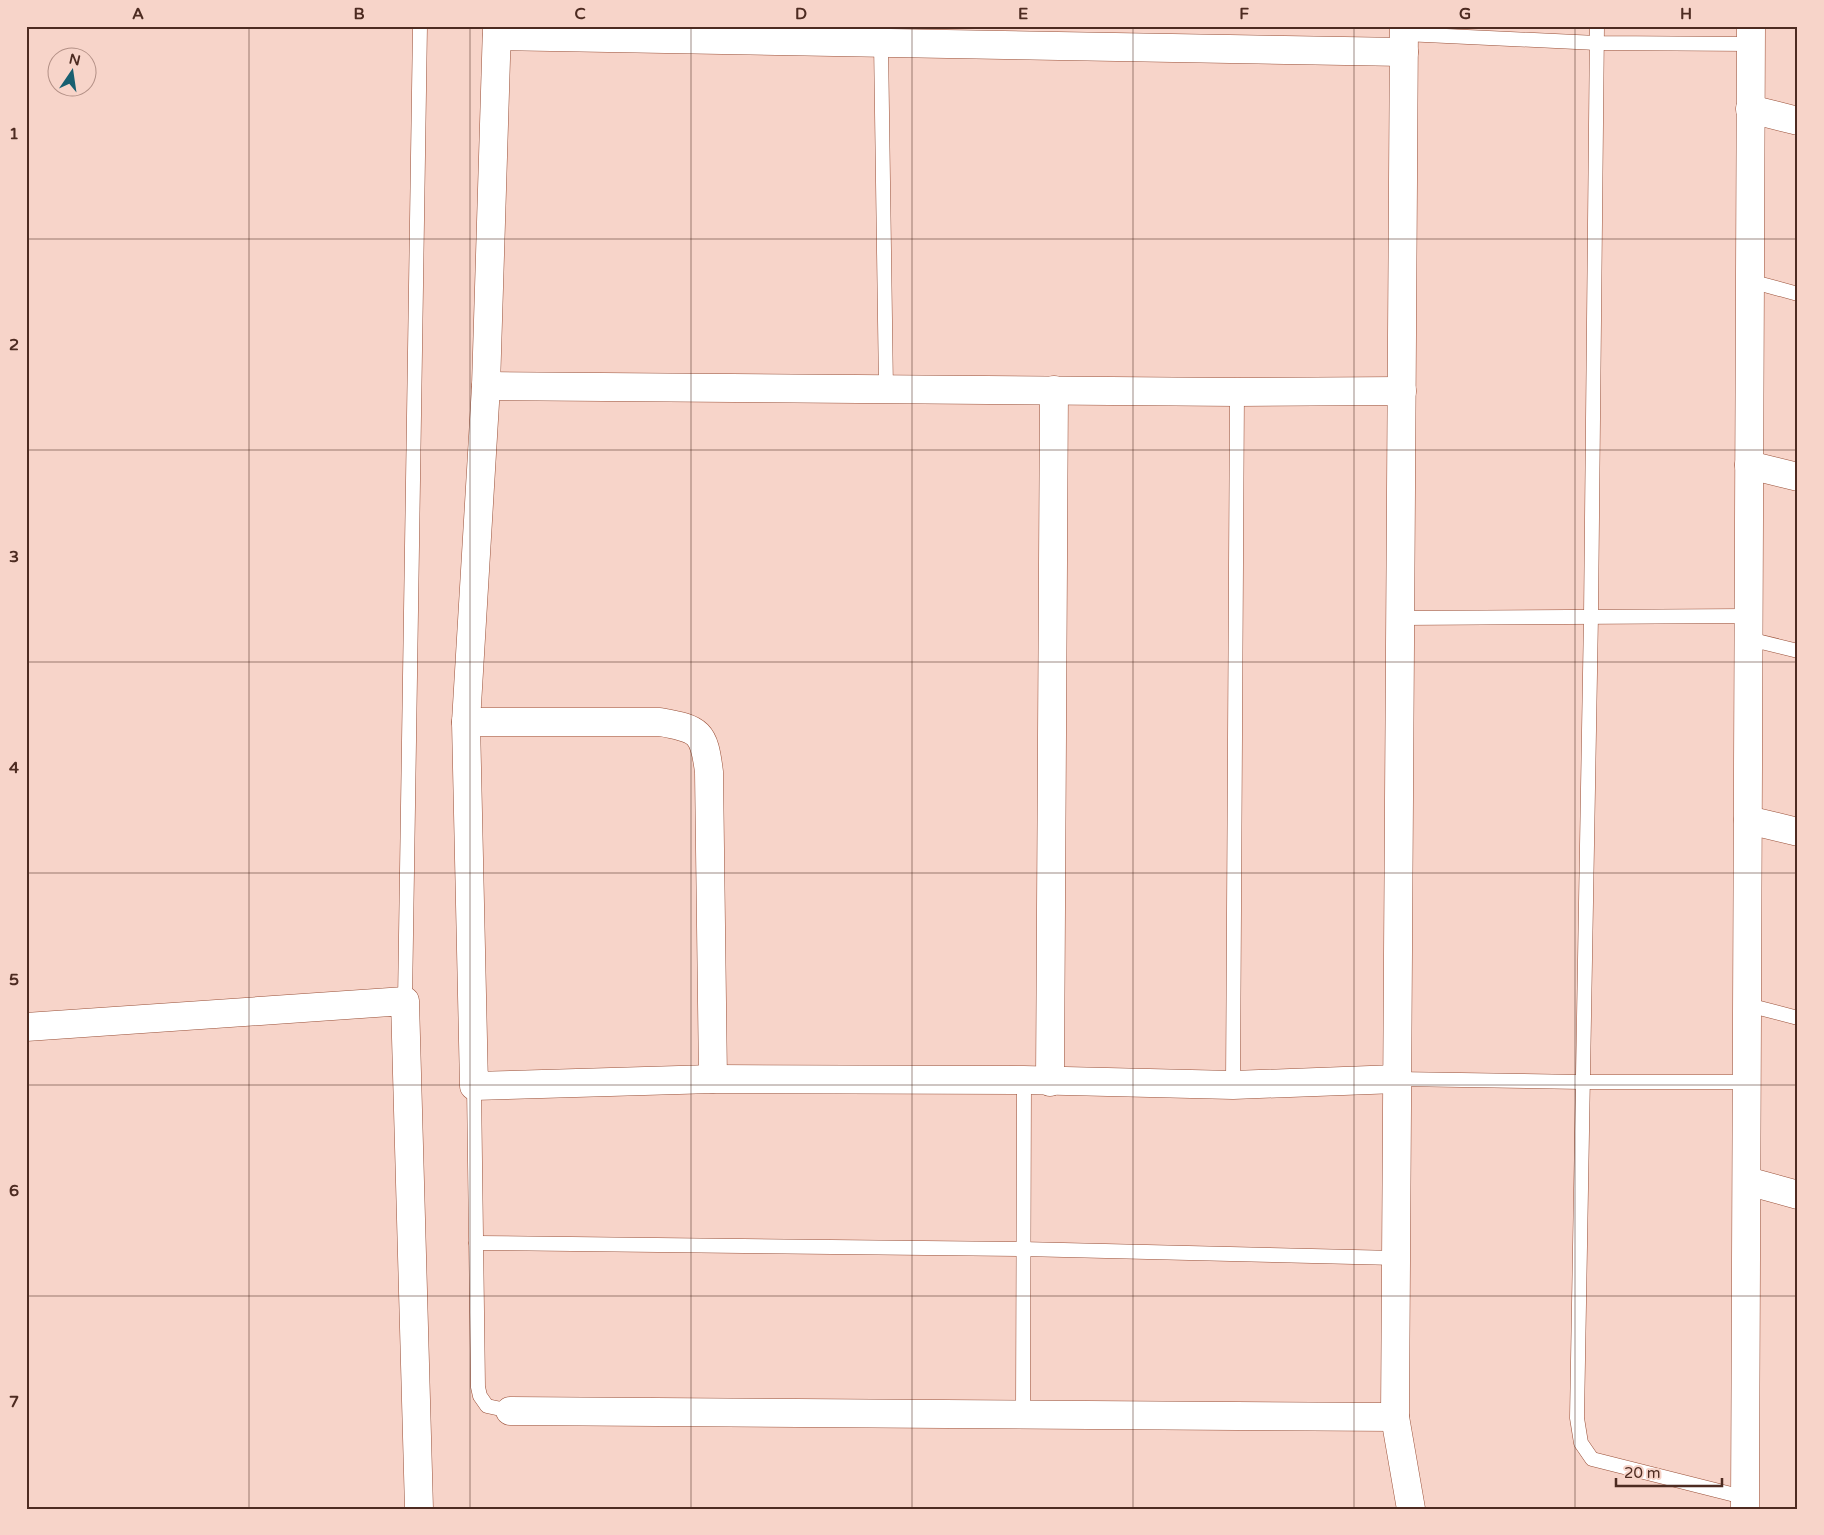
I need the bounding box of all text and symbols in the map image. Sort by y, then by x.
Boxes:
text: A [132,4,144,24]
text: B [353,4,365,24]
text: C [574,4,586,24]
text: D [795,4,807,24]
text: E [1018,4,1028,24]
text: F [1239,4,1249,24]
text: G [1459,4,1471,24]
text: H [1680,4,1692,24]
north arrow [48,48,98,98]
text: N [67,50,82,69]
text: 1 [9,124,19,144]
text: 2 [9,335,19,355]
text: 3 [9,547,19,567]
text: 4 [9,758,19,778]
text: 5 [9,970,19,990]
text: 6 [9,1181,19,1201]
text: 7 [9,1392,19,1412]
scale bar [1616,1455,1723,1487]
text: 20 m [1624,1464,1661,1482]

